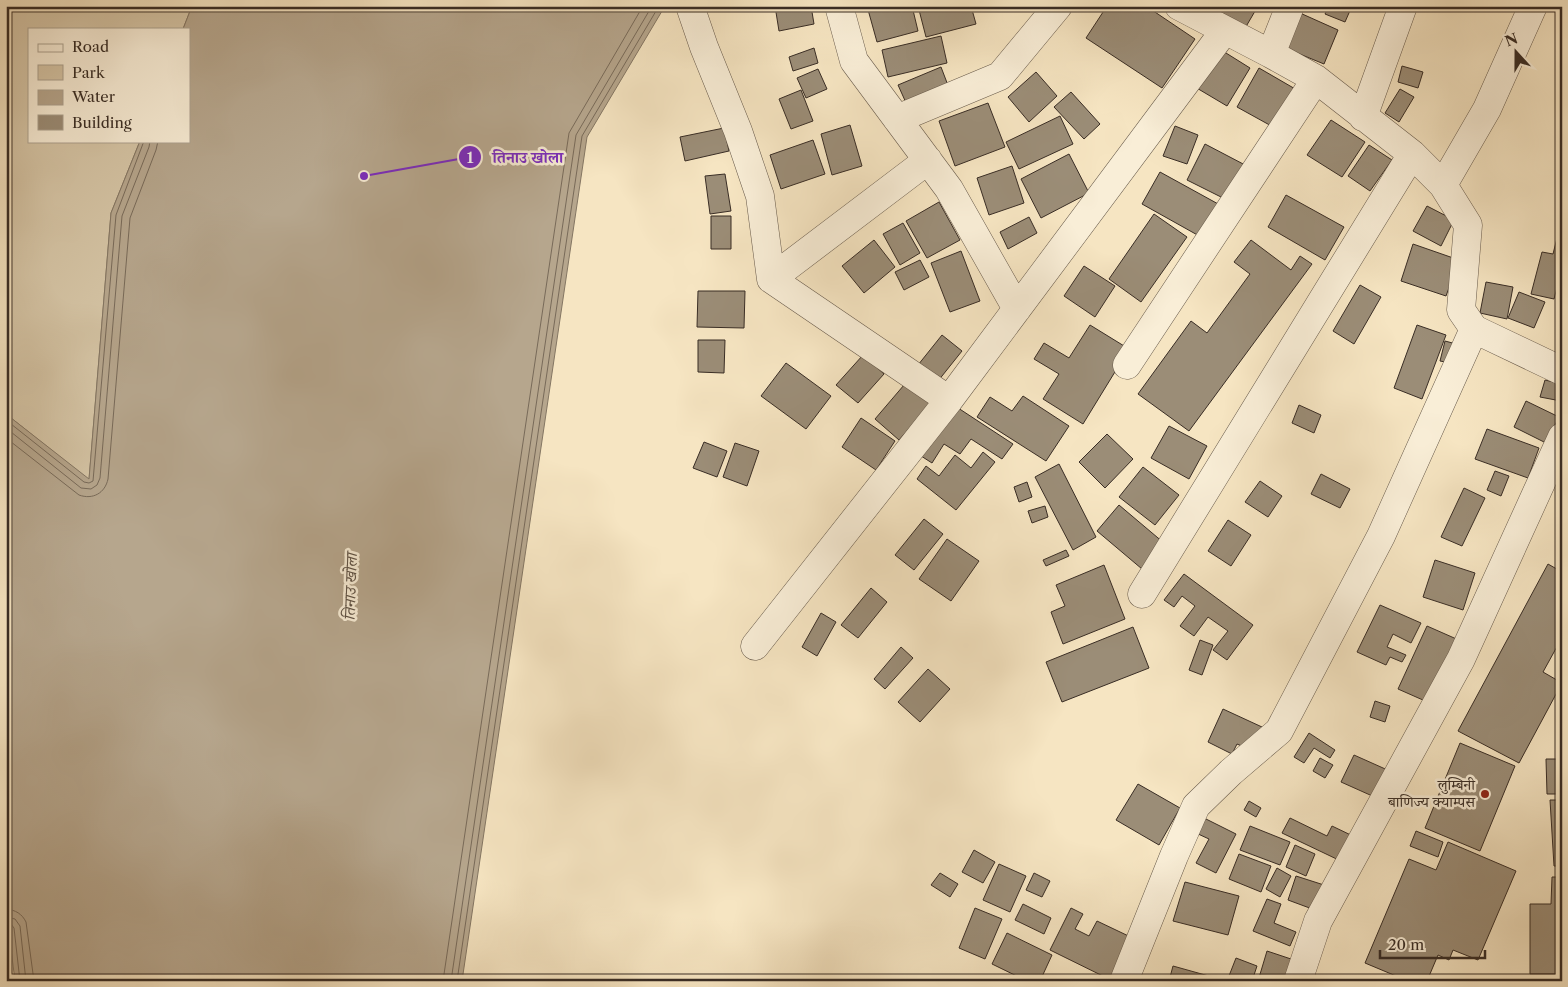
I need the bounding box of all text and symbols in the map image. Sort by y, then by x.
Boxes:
legend [28,28,190,142]
north arrow [1490,28,1540,78]
text: N [1502,29,1520,50]
text: Road [72,37,109,56]
text: Park [72,63,106,82]
text: Water [71,87,116,106]
text: Building [72,113,132,132]
callout: तिनाउ खोला [458,142,574,173]
text: तिनाउ खोला [492,147,565,167]
text: 1 [467,148,474,167]
water label: तिनाउ खोला [339,550,361,621]
place label: लुम्बिनी बाणिज्य क्याम्पस [1387,775,1476,811]
marker: लुम्बिनी बाणिज्य क्याम्पस [1479,788,1491,800]
scale bar [1380,927,1486,959]
text: 20 m [1388,935,1424,954]

